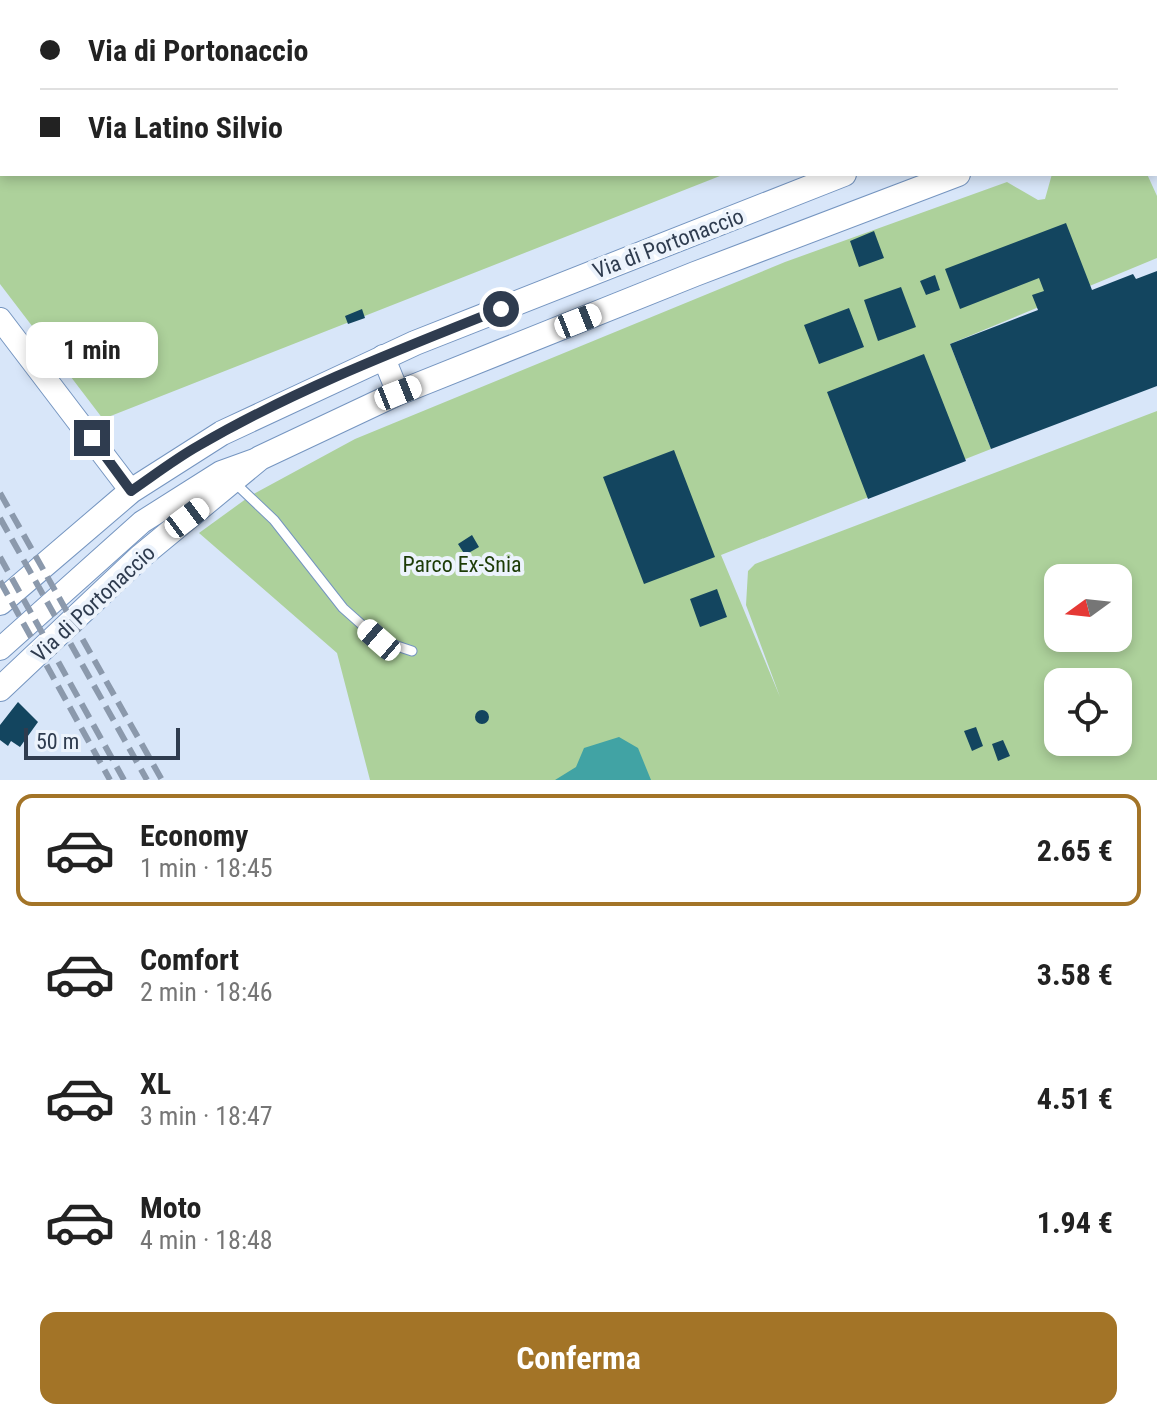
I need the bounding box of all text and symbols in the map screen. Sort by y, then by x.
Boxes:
text: Via di Portonaccio [88,33,308,68]
text: Via Latino Silvio [88,110,283,145]
street label: Via di Portonaccio [589,203,747,284]
route start [483,291,519,327]
car [551,301,605,341]
callout: 1 min [26,322,158,378]
text: 1 min [63,335,121,365]
car [371,373,425,413]
route end [74,420,110,456]
car [161,494,213,542]
street label: Via di Portonaccio [27,540,160,667]
park label: Parco Ex-Snia [402,552,522,577]
north arrow [1044,564,1132,652]
map controls [1044,564,1132,756]
car [353,615,405,665]
button: locate [1044,668,1132,756]
scale bar [24,724,180,760]
text: 50 m [36,729,79,754]
icon: car [44,814,116,886]
text: Economy [140,818,248,853]
text: 2.65 € [1037,833,1113,868]
text: 1 min · 18:45 [140,853,273,883]
icon: car [44,938,116,1010]
text: Comfort [140,942,239,977]
text: 3.58 € [1037,957,1113,992]
text: 2 min · 18:46 [140,977,273,1007]
icon: car [44,1062,116,1134]
text: XL [140,1066,171,1101]
text: 4.51 € [1037,1081,1113,1116]
text: 3 min · 18:47 [140,1101,273,1131]
icon: car [44,1186,116,1258]
text: Moto [140,1190,201,1225]
text: 1.94 € [1037,1205,1113,1240]
text: 4 min · 18:48 [140,1225,273,1255]
button: Conferma [40,1312,1117,1404]

